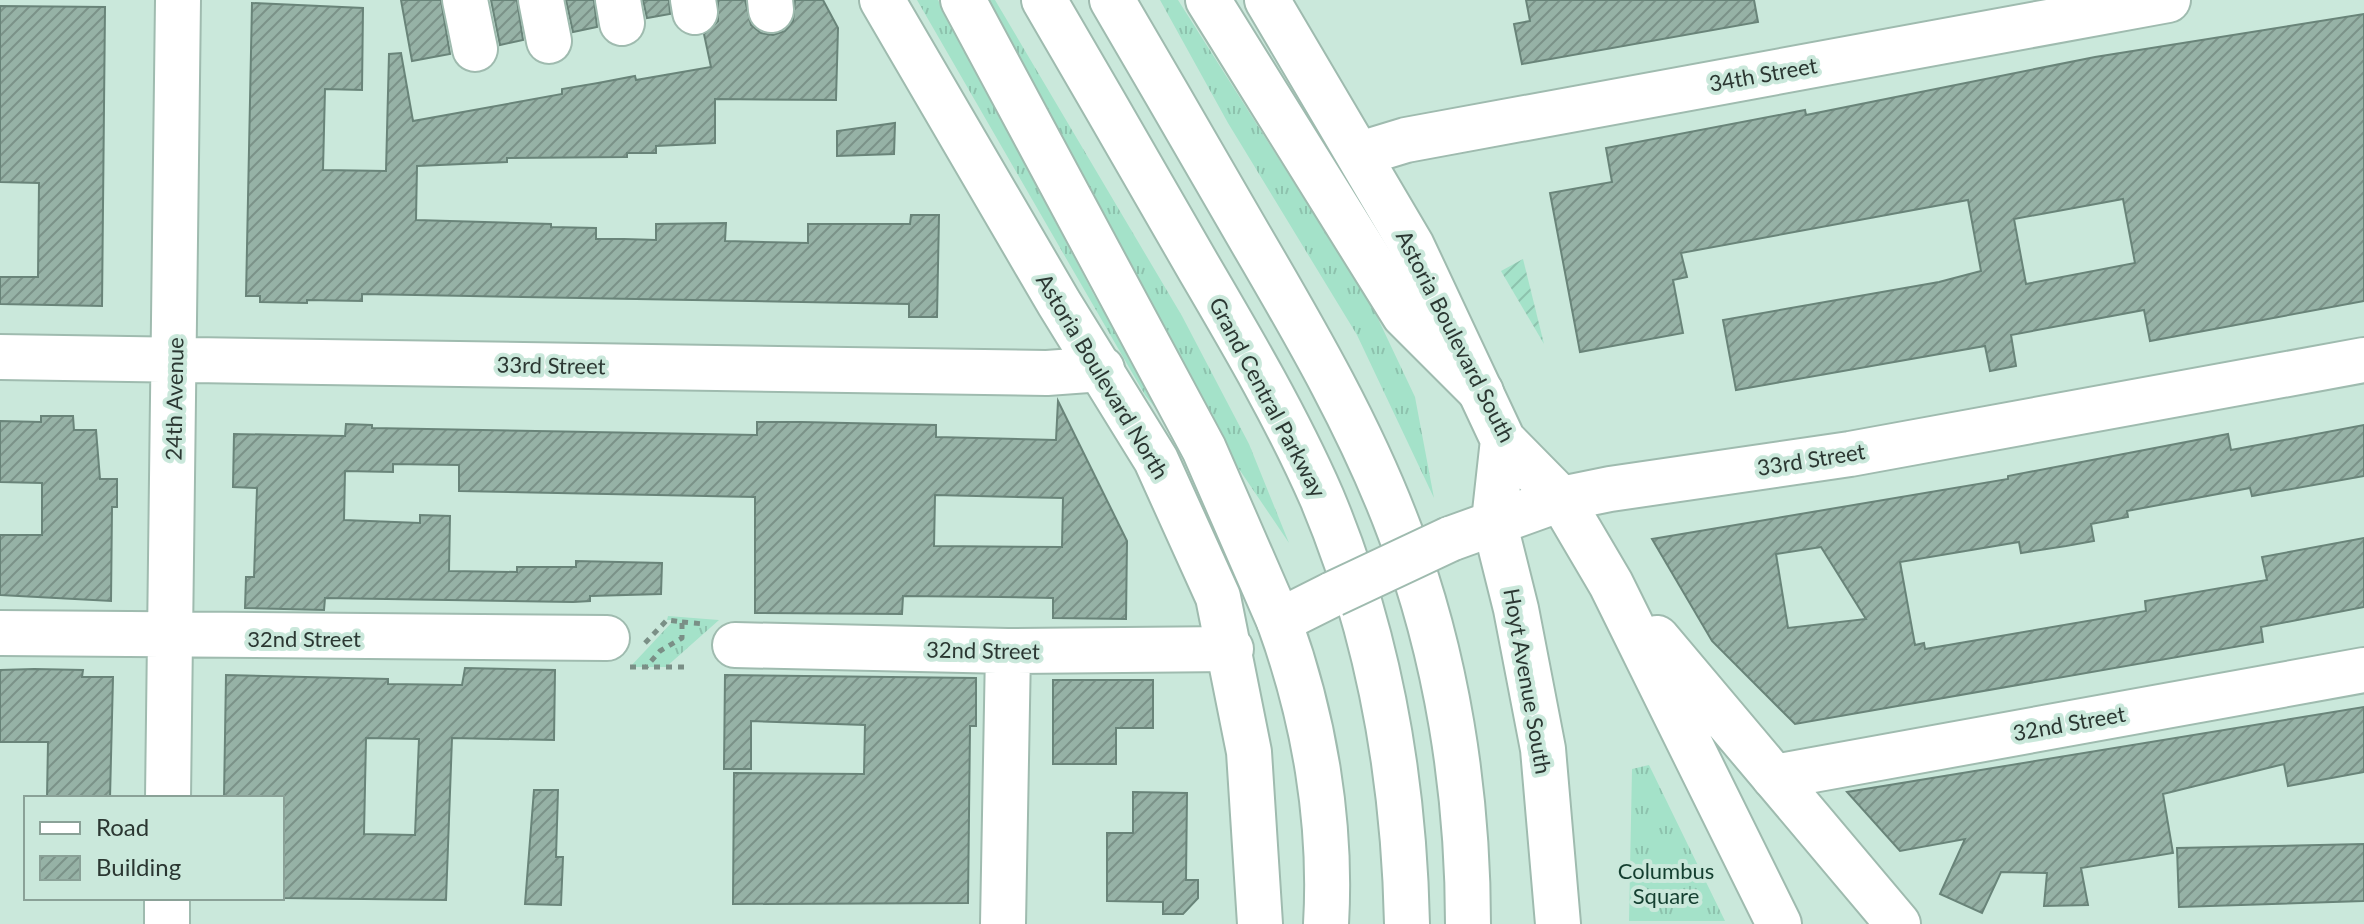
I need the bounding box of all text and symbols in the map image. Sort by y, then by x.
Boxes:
street label: 34th Street [1707,51,1819,97]
street label: Astoria Boulevard South [1391,225,1521,447]
street label: Astoria Boulevard North [1031,268,1175,484]
street label: Grand Central Parkway [1204,292,1333,502]
street label: 24th Avenue [159,337,189,461]
street label: 33rd Street [496,351,606,379]
street label: 33rd Street [1755,437,1867,481]
street label: Hoyt Avenue South [1498,586,1558,776]
street label: 32nd Street [247,625,361,652]
street label: 32nd Street [926,636,1040,664]
street label: 32nd Street [2011,700,2127,746]
legend [24,796,284,900]
text: Road [96,812,149,841]
text: Building [96,852,181,881]
park label: Columbus Square [1618,857,1714,909]

